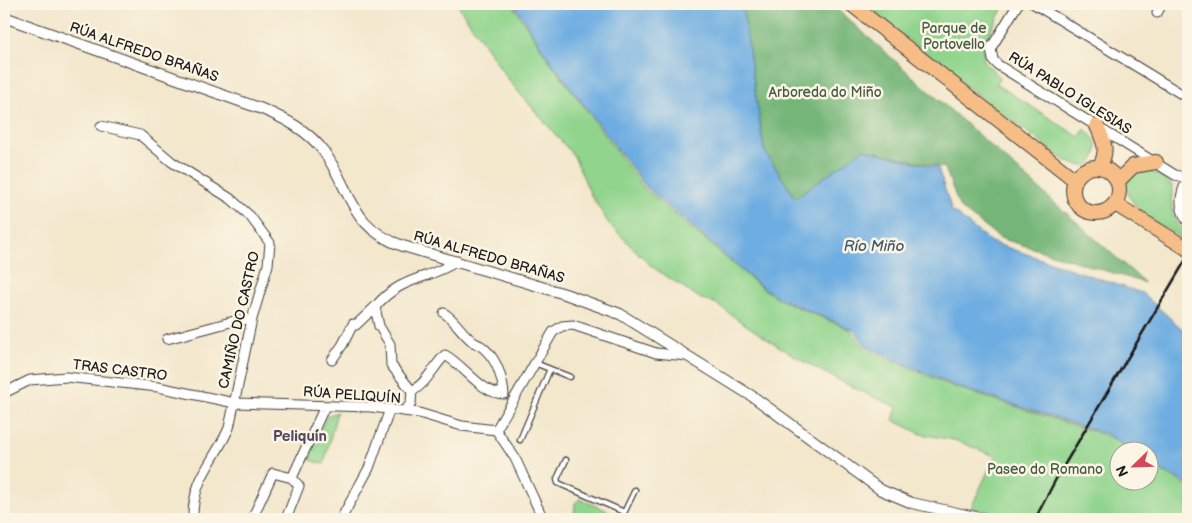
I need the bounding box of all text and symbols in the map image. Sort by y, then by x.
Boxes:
street label: RÚA ALFREDO BRAÑAS [67,18,221,85]
park label: Parque de Portovello [921,20,987,53]
street label: RÚA PABLO IGLESIAS [1005,47,1135,138]
park label: Arboreda do Miño [768,84,882,101]
street label: RÚA ALFREDO BRAÑAS [412,226,567,287]
water label: Río Miño [844,237,904,256]
street label: CAMIÑO DO CASTRO [214,249,263,390]
street label: TRAS CASTRO [72,356,168,384]
street label: RÚA PELIQUÍN [302,382,402,407]
district label: Peliquín [273,427,327,446]
north arrow [1110,440,1160,490]
park label: Paseo do Romano [987,461,1103,478]
text: N [1113,463,1132,479]

